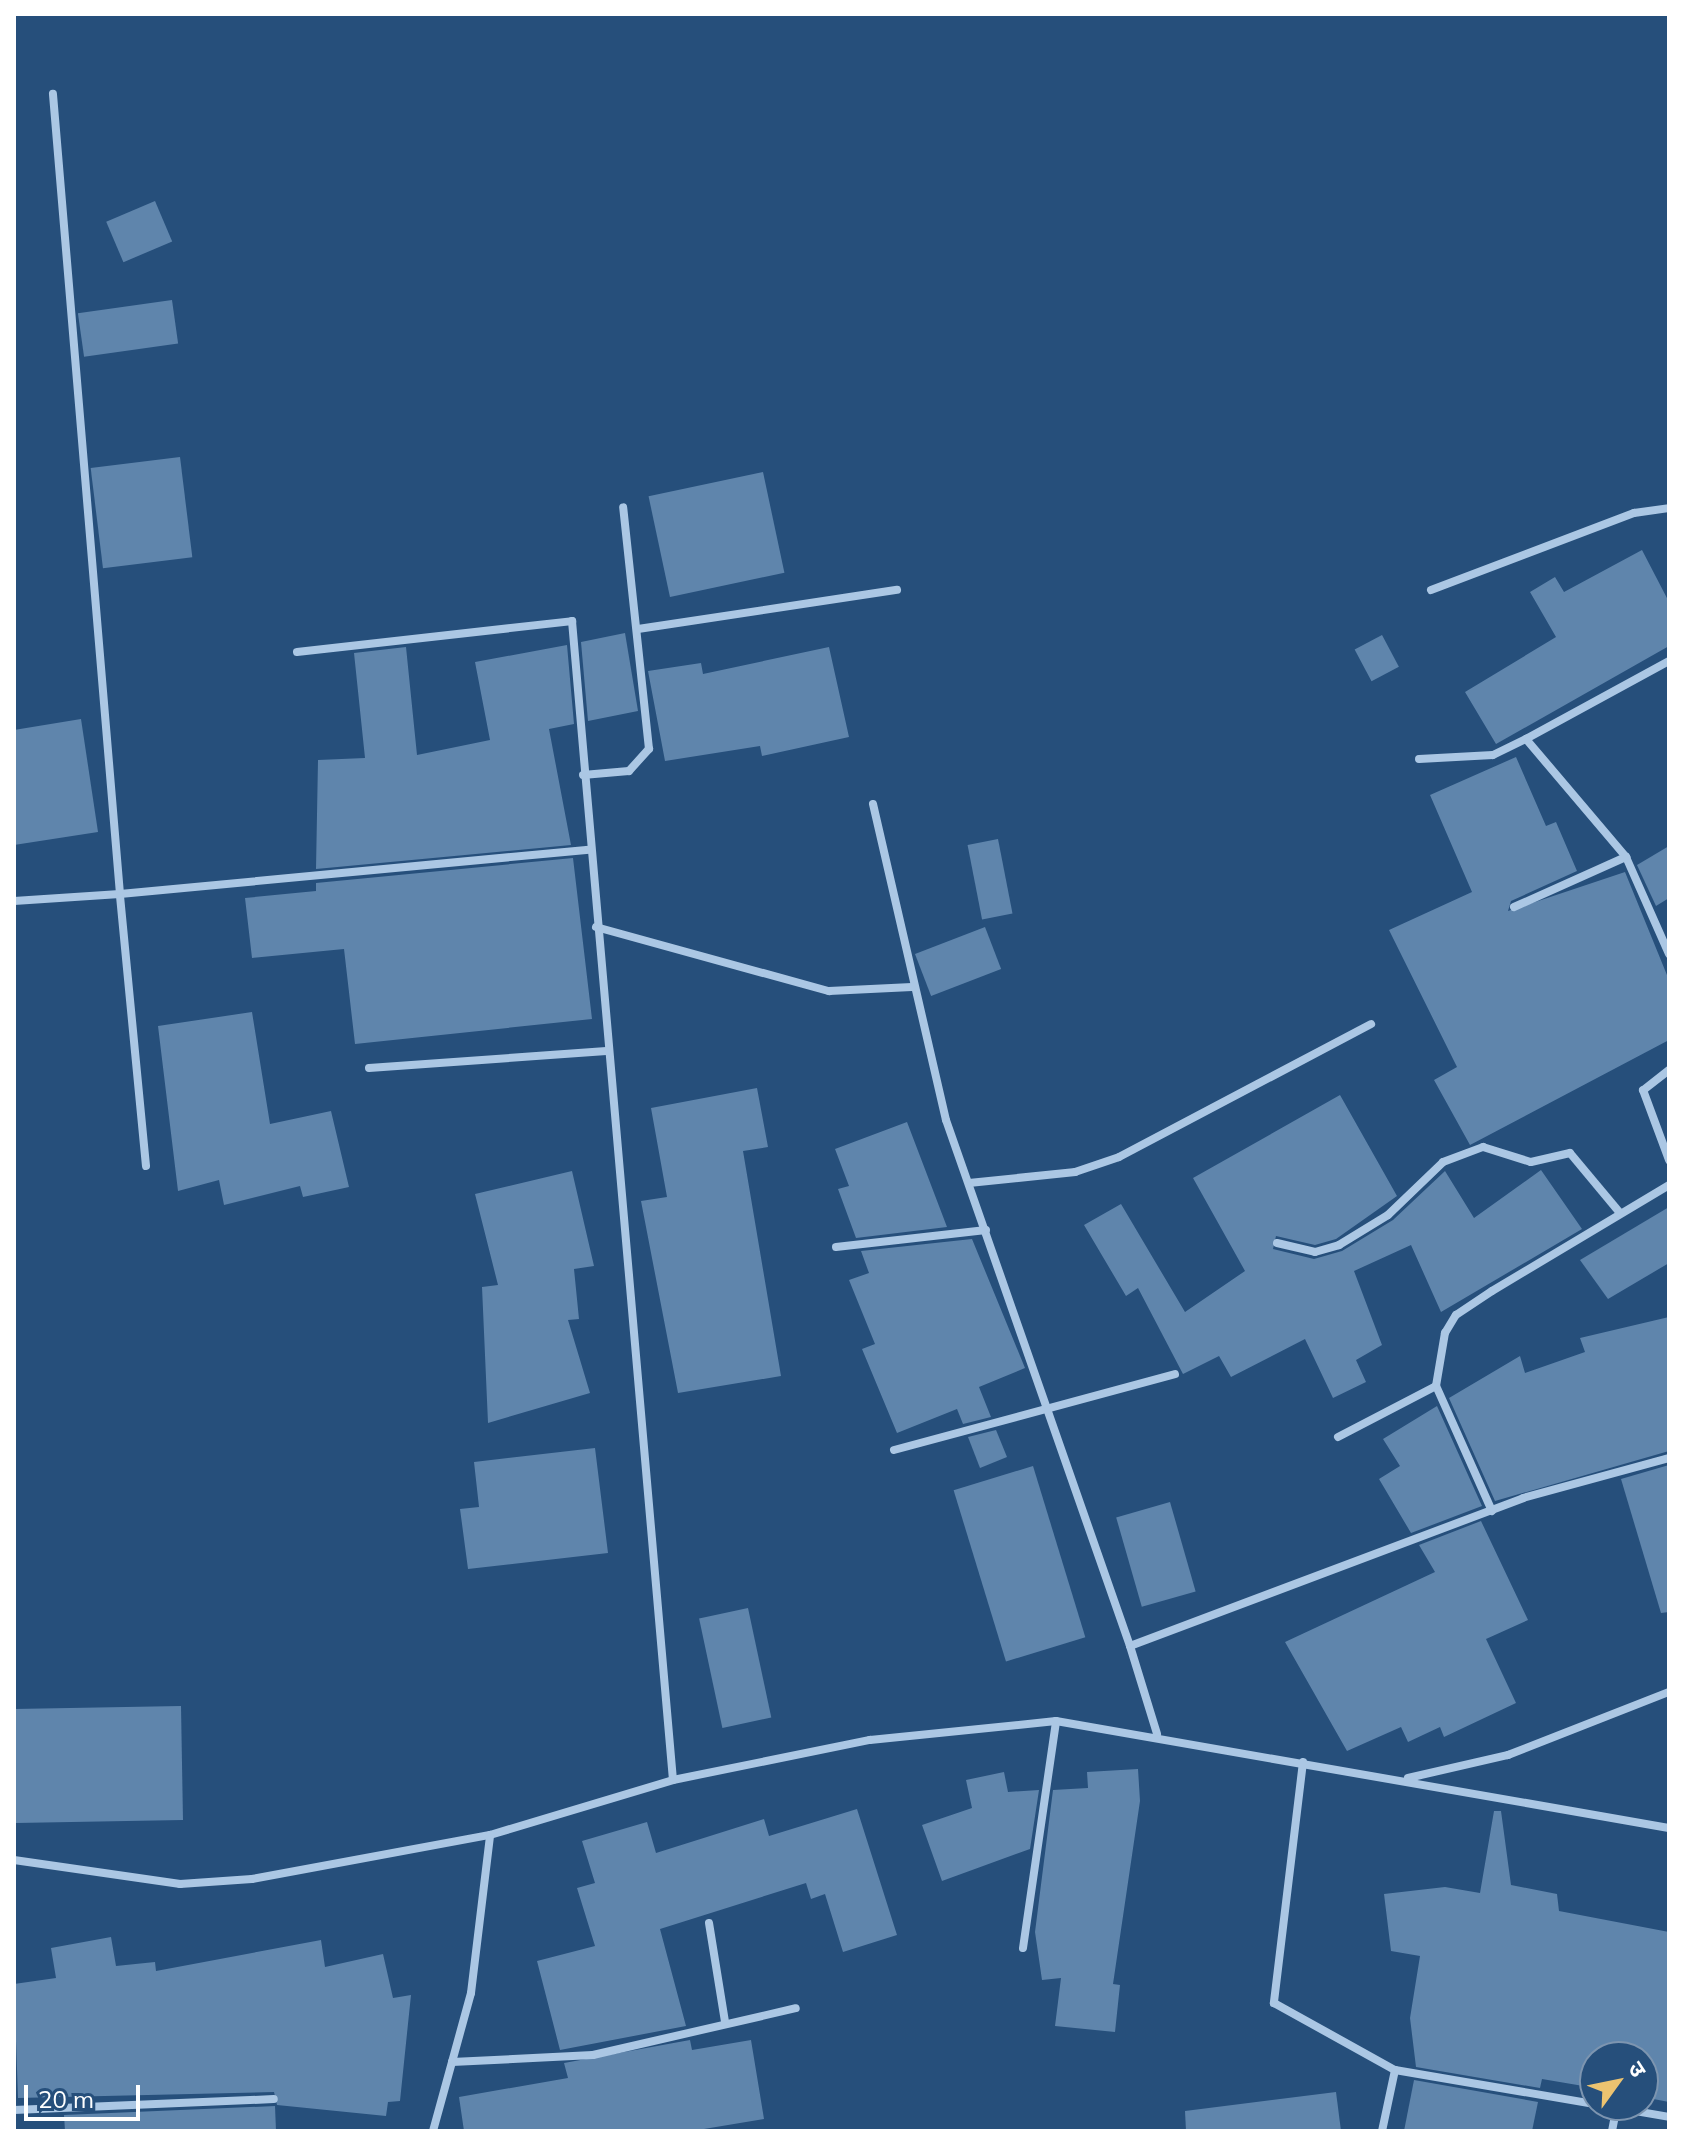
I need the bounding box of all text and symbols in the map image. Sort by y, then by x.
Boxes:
north arrow [1579,2041,1659,2121]
text: उ [1622,2056,1653,2082]
scale bar [28,2069,144,2119]
text: 20 m [38,2084,94,2114]

